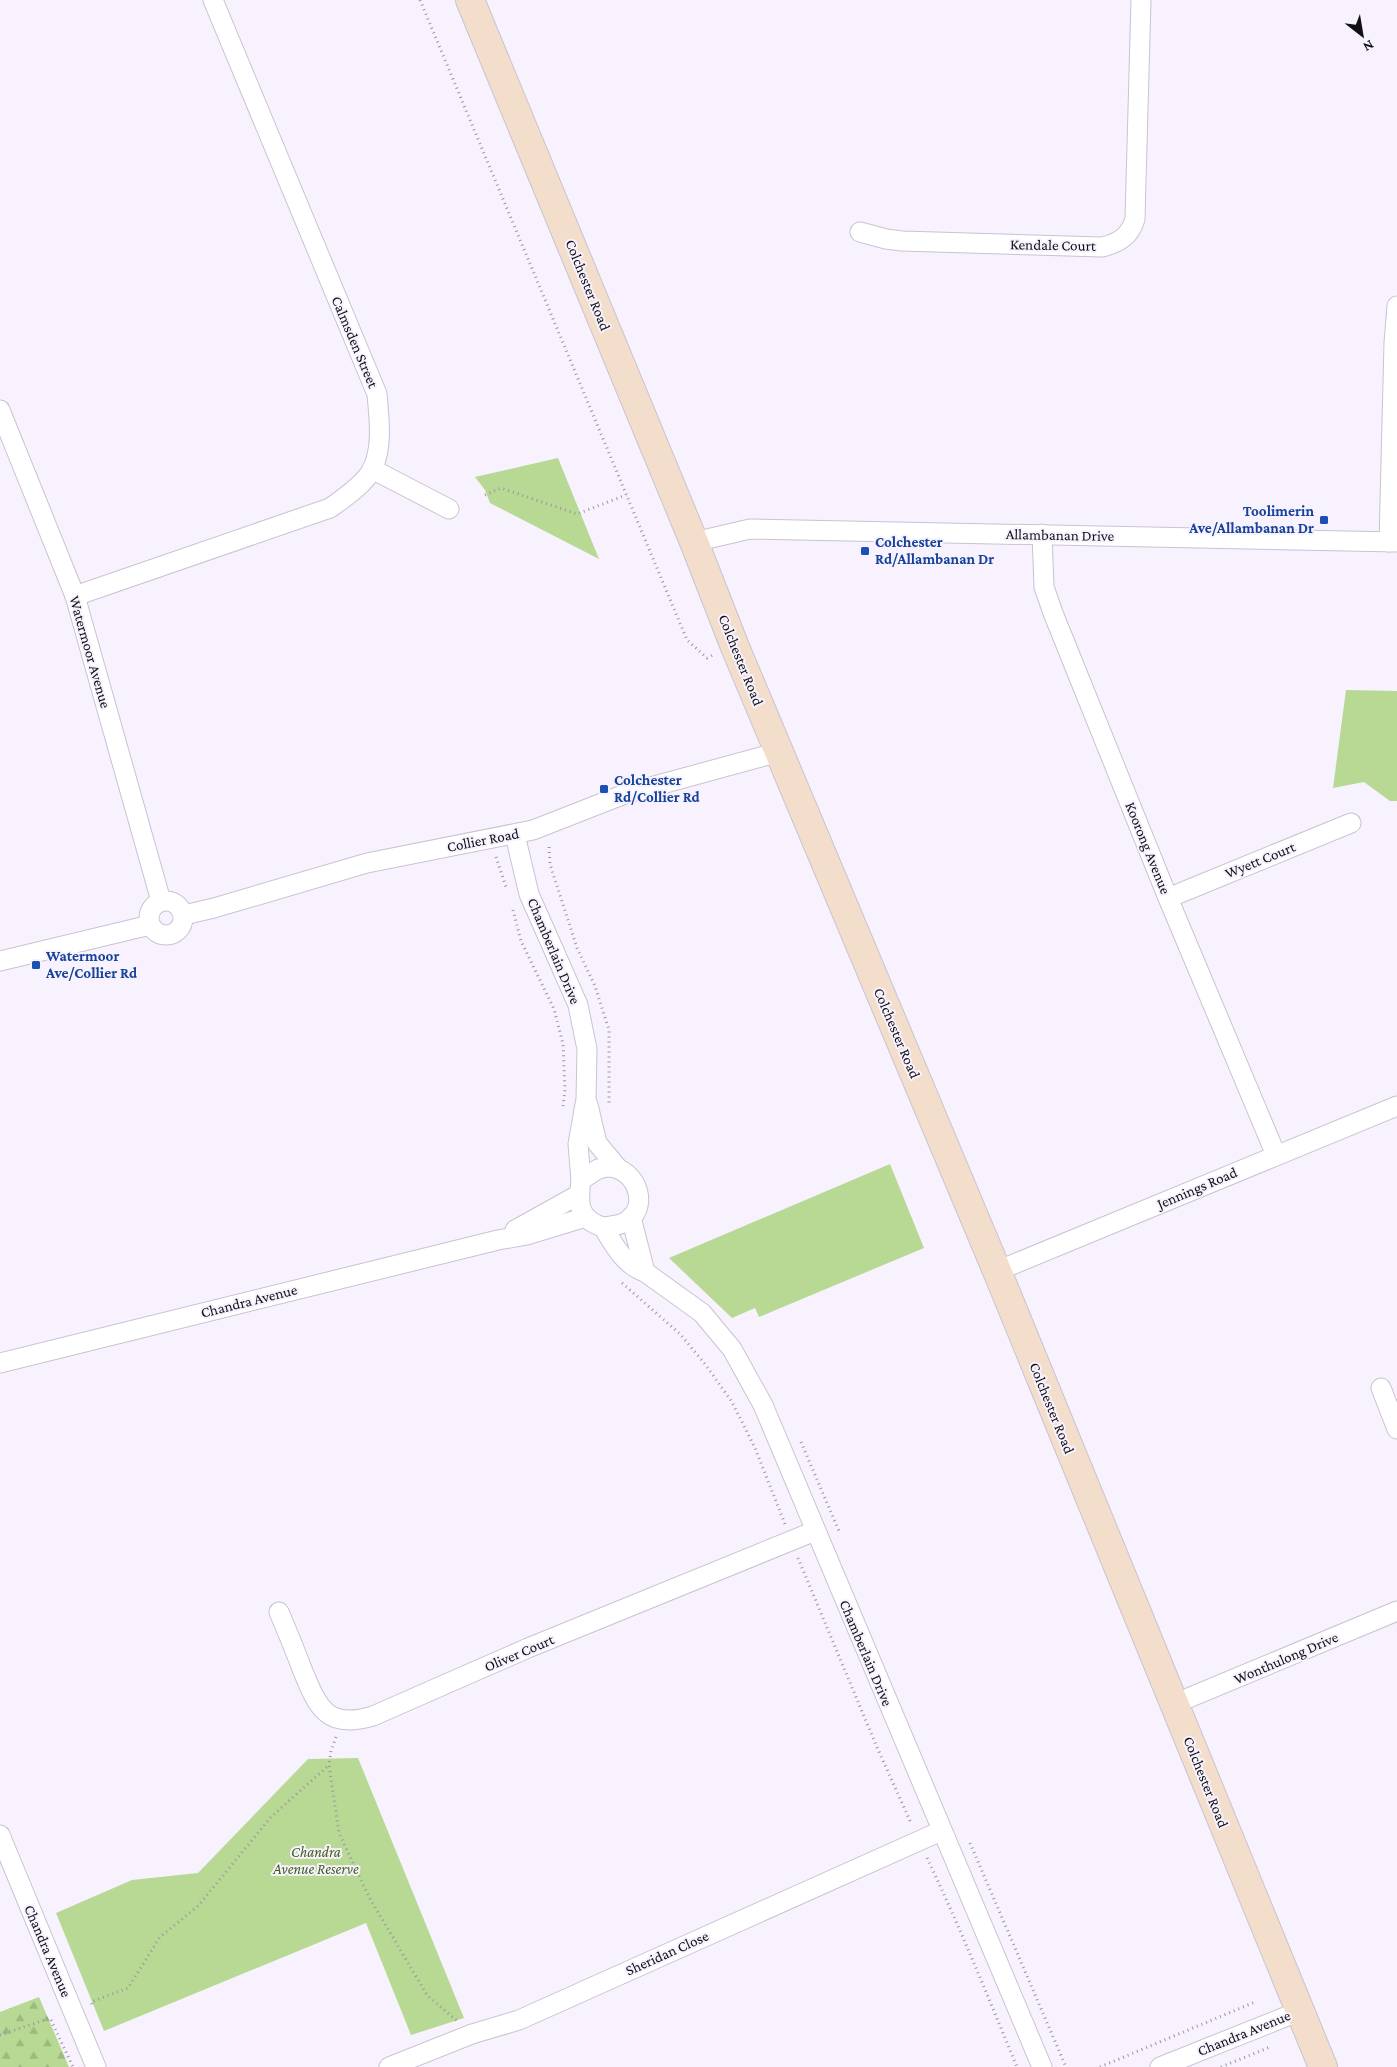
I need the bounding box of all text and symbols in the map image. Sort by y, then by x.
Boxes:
north arrow [1337,10,1387,60]
text: N [1360,37,1377,56]
street label: Kendale Court [1010,236,1097,254]
street label: Colchester Road [562,237,614,333]
street label: Calmsden Street [328,294,382,391]
place label: Toolimerin Ave/Allambanan Dr [1188,503,1314,536]
marker: Toolimerin Ave/Allambanan Dr [1318,514,1330,526]
street label: Allambanan Drive [1006,526,1115,544]
place label: Colchester Rd/Allambanan Dr [875,534,994,567]
marker: Colchester Rd/Allambanan Dr [859,545,871,557]
street label: Watermoor Avenue [66,594,114,710]
street label: Colchester Road [715,612,767,708]
place label: Colchester Rd/Collier Rd [614,772,701,805]
marker: Colchester Rd/Collier Rd [598,783,610,795]
street label: Koorong Avenue [1121,800,1174,897]
street label: Collier Road [446,825,521,855]
street label: Wyett Court [1223,838,1299,882]
street label: Chamberlain Drive [524,896,584,1007]
place label: Watermoor Ave/Collier Rd [45,948,138,981]
marker: Watermoor Ave/Collier Rd [30,959,42,971]
street label: Colchester Road [871,985,923,1081]
street label: Jennings Road [1153,1164,1240,1214]
street label: Chandra Avenue [199,1281,299,1321]
street label: Colchester Road [1026,1360,1078,1456]
street label: Chamberlain Drive [836,1598,896,1709]
street label: Wonthulong Drive [1231,1629,1341,1688]
street label: Oliver Court [482,1631,557,1675]
street label: Colchester Road [1180,1734,1232,1830]
park label: Chandra Avenue Reserve [272,1844,359,1877]
street label: Chandra Avenue [21,1902,75,2000]
street label: Sheridan Close [623,1927,711,1978]
street label: Chandra Avenue [1195,2007,1293,2059]

